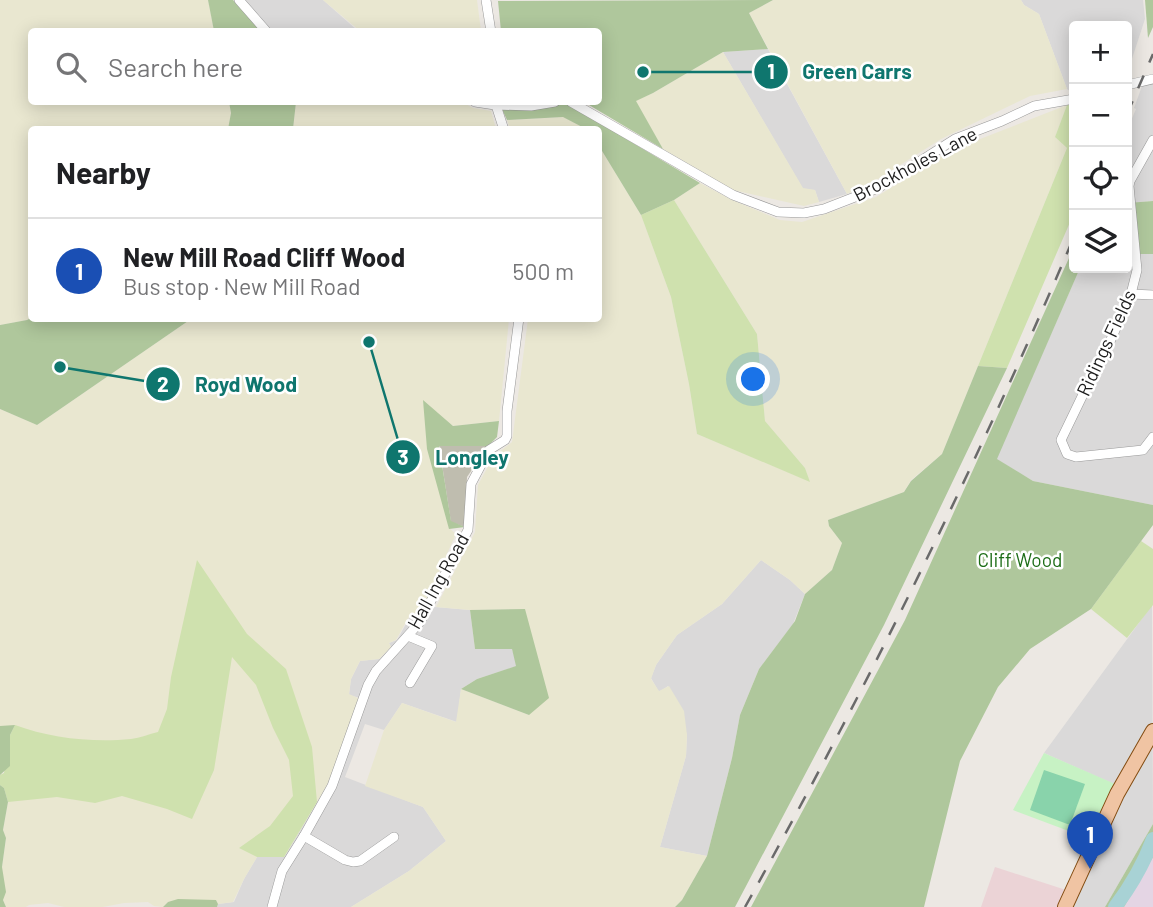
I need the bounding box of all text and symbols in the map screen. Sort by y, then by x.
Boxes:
map controls [1069,21,1132,273]
button: + [1069,21,1132,84]
search box [28,28,602,105]
icon: search [52,48,90,86]
text: Search here [108,51,243,82]
callout: Green Carrs [754,51,926,93]
text: 1 [767,58,775,83]
text: Green Carrs [802,58,912,83]
button: − [1069,84,1132,147]
street label: Brockholes Lane [849,121,981,206]
button: locate [1069,147,1132,210]
text: Nearby [56,154,151,190]
button: layers [1069,210,1132,273]
text: New Mill Road Cliff Wood [123,241,405,272]
text: 1 [75,257,83,285]
text: 500 m [513,257,574,285]
text: Bus stop · New Mill Road [123,272,360,300]
street label: Ridings Fields [1071,286,1140,400]
your location [736,362,770,396]
callout: Royd Wood [145,363,311,405]
text: 2 [157,371,169,396]
text: Royd Wood [195,371,297,396]
callout: Longley [386,436,522,478]
text: 3 [397,444,409,469]
text: Longley [435,444,509,469]
street label: Hall Ing Road [402,529,473,633]
park label: Cliff Wood [978,548,1062,571]
pin: 1 [1067,811,1113,869]

